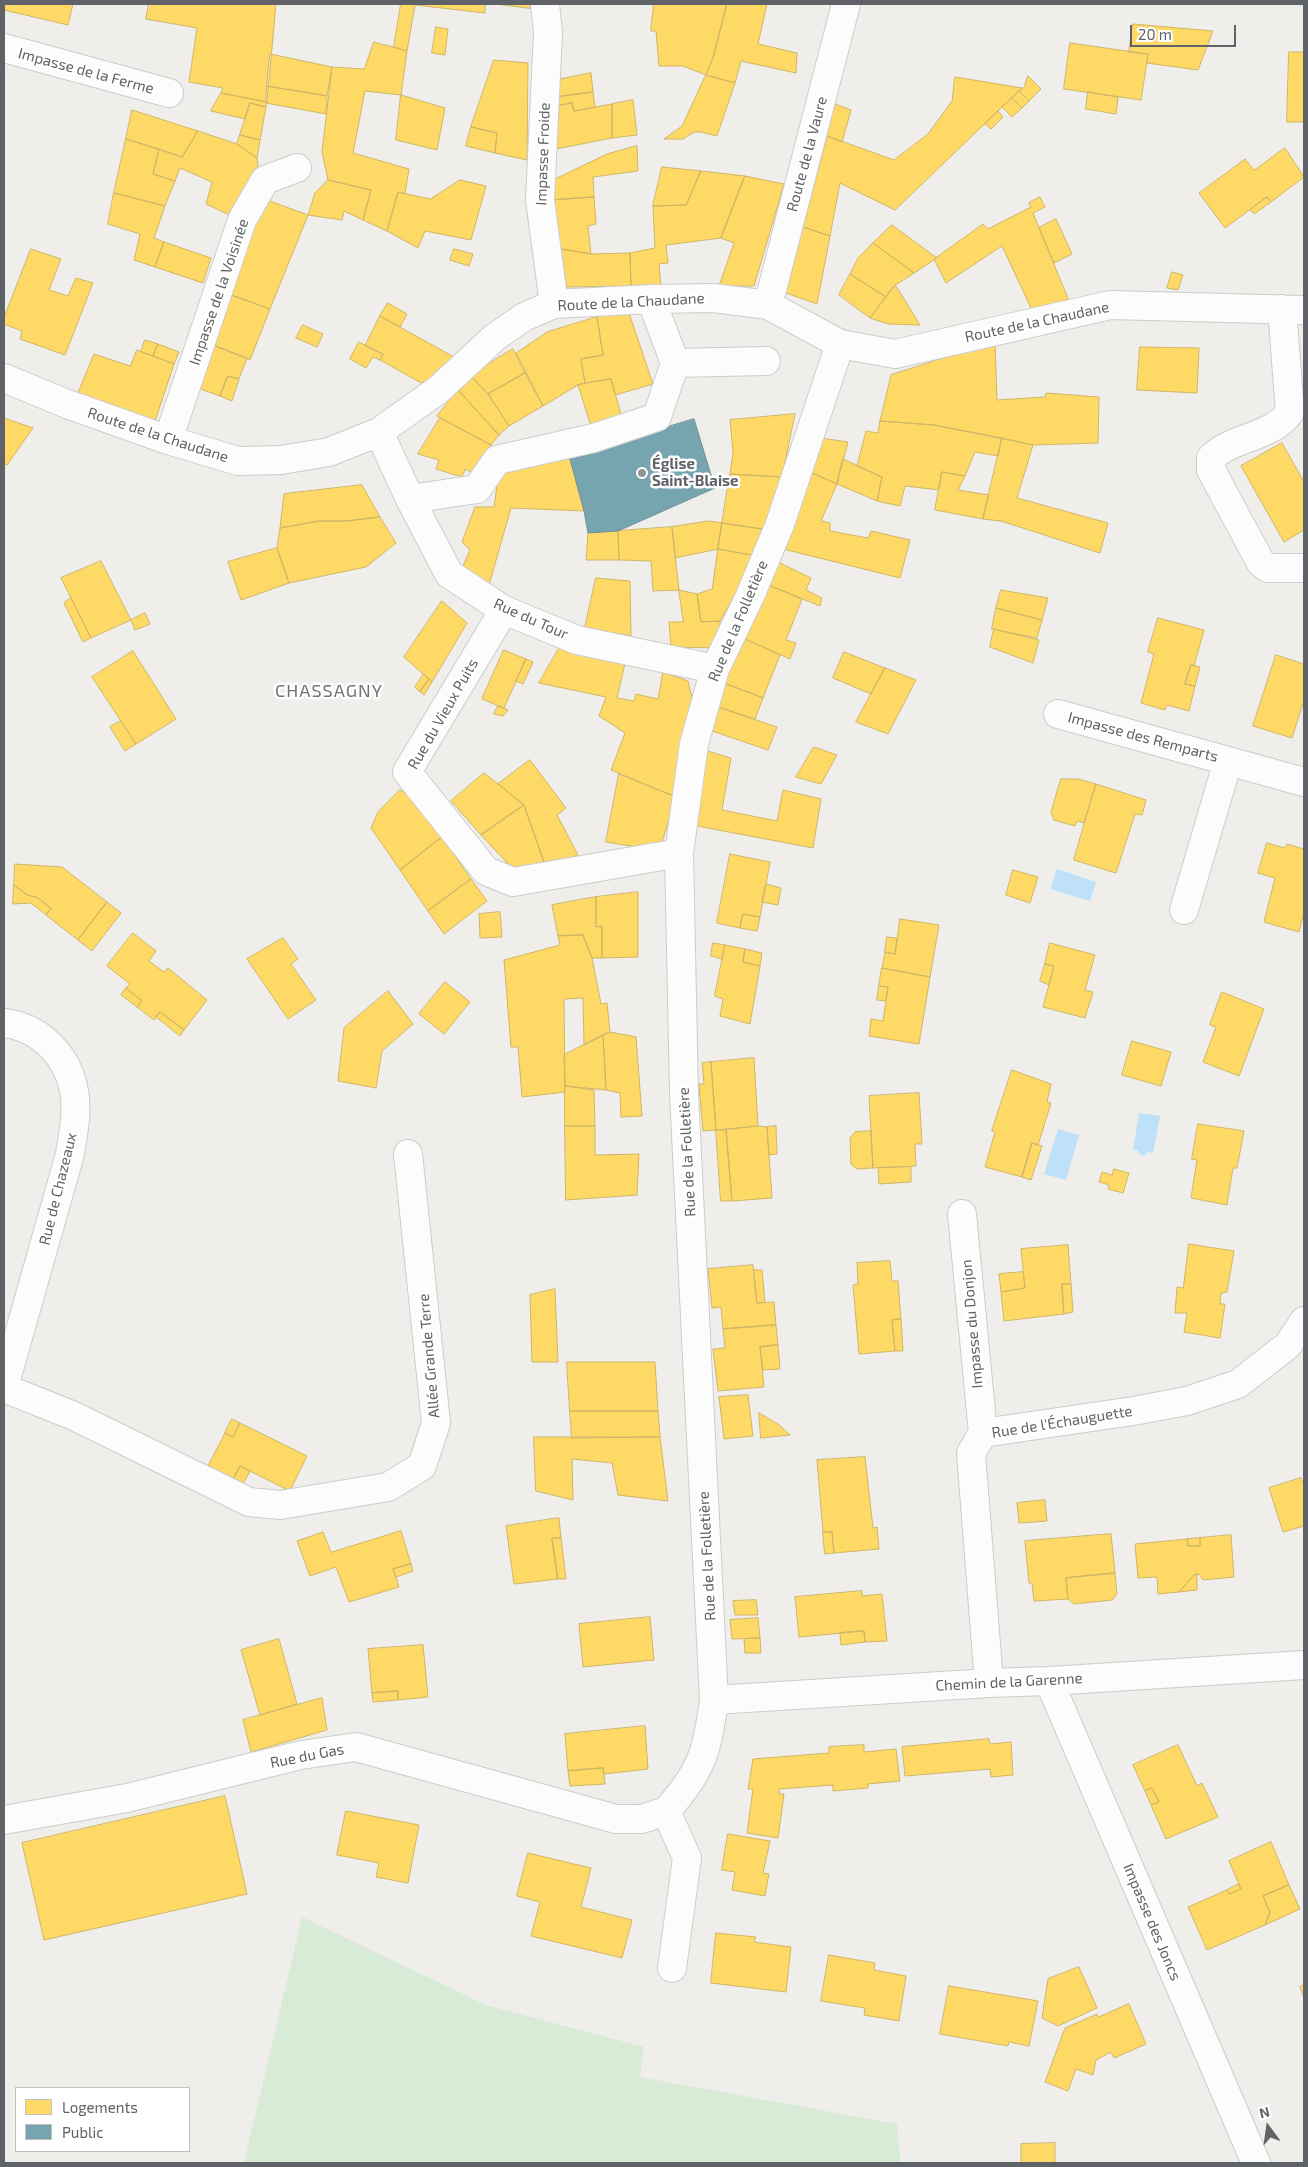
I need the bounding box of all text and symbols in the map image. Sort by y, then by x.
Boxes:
scale bar [1133,15,1239,47]
text: 20 m [1138,25,1172,43]
street label: Impasse de la Ferme [16,44,156,98]
street label: Route de la Vaure [783,94,831,214]
street label: Impasse Froide [532,102,554,206]
street label: Impasse de la Voisinée [185,216,253,368]
street label: Route de la Chaudane [557,289,705,315]
street label: Route de la Chaudane [963,298,1111,346]
street label: Route de la Chaudane [85,404,231,466]
place label: Église Saint-Blaise [652,455,738,490]
marker: Église Saint-Blaise [636,467,648,479]
street label: Rue de la Folletière [704,558,772,684]
street label: Rue du Tour [491,595,571,643]
street label: Rue du Vieux Puits [404,655,482,773]
district label: CHASSAGNY [274,680,384,702]
street label: Impasse des Remparts [1066,708,1220,766]
street label: Rue de la Folletière [675,1087,699,1217]
street label: Rue de Chazeaux [35,1131,81,1247]
street label: Impasse du Donjon [957,1259,987,1389]
street label: Allée Grande Terre [415,1293,443,1419]
street label: Rue de l'Échauguette [990,1402,1134,1442]
street label: Rue de la Folletière [695,1491,719,1621]
street label: Chemin de la Garenne [935,1669,1083,1695]
street label: Rue du Gas [268,1740,346,1772]
street label: Impasse des Joncs [1119,1861,1185,1983]
legend [15,2087,190,2152]
text: Logements [62,2098,138,2116]
north arrow [1243,2102,1293,2152]
text: N [1257,2102,1271,2121]
text: Public [62,2123,103,2141]

